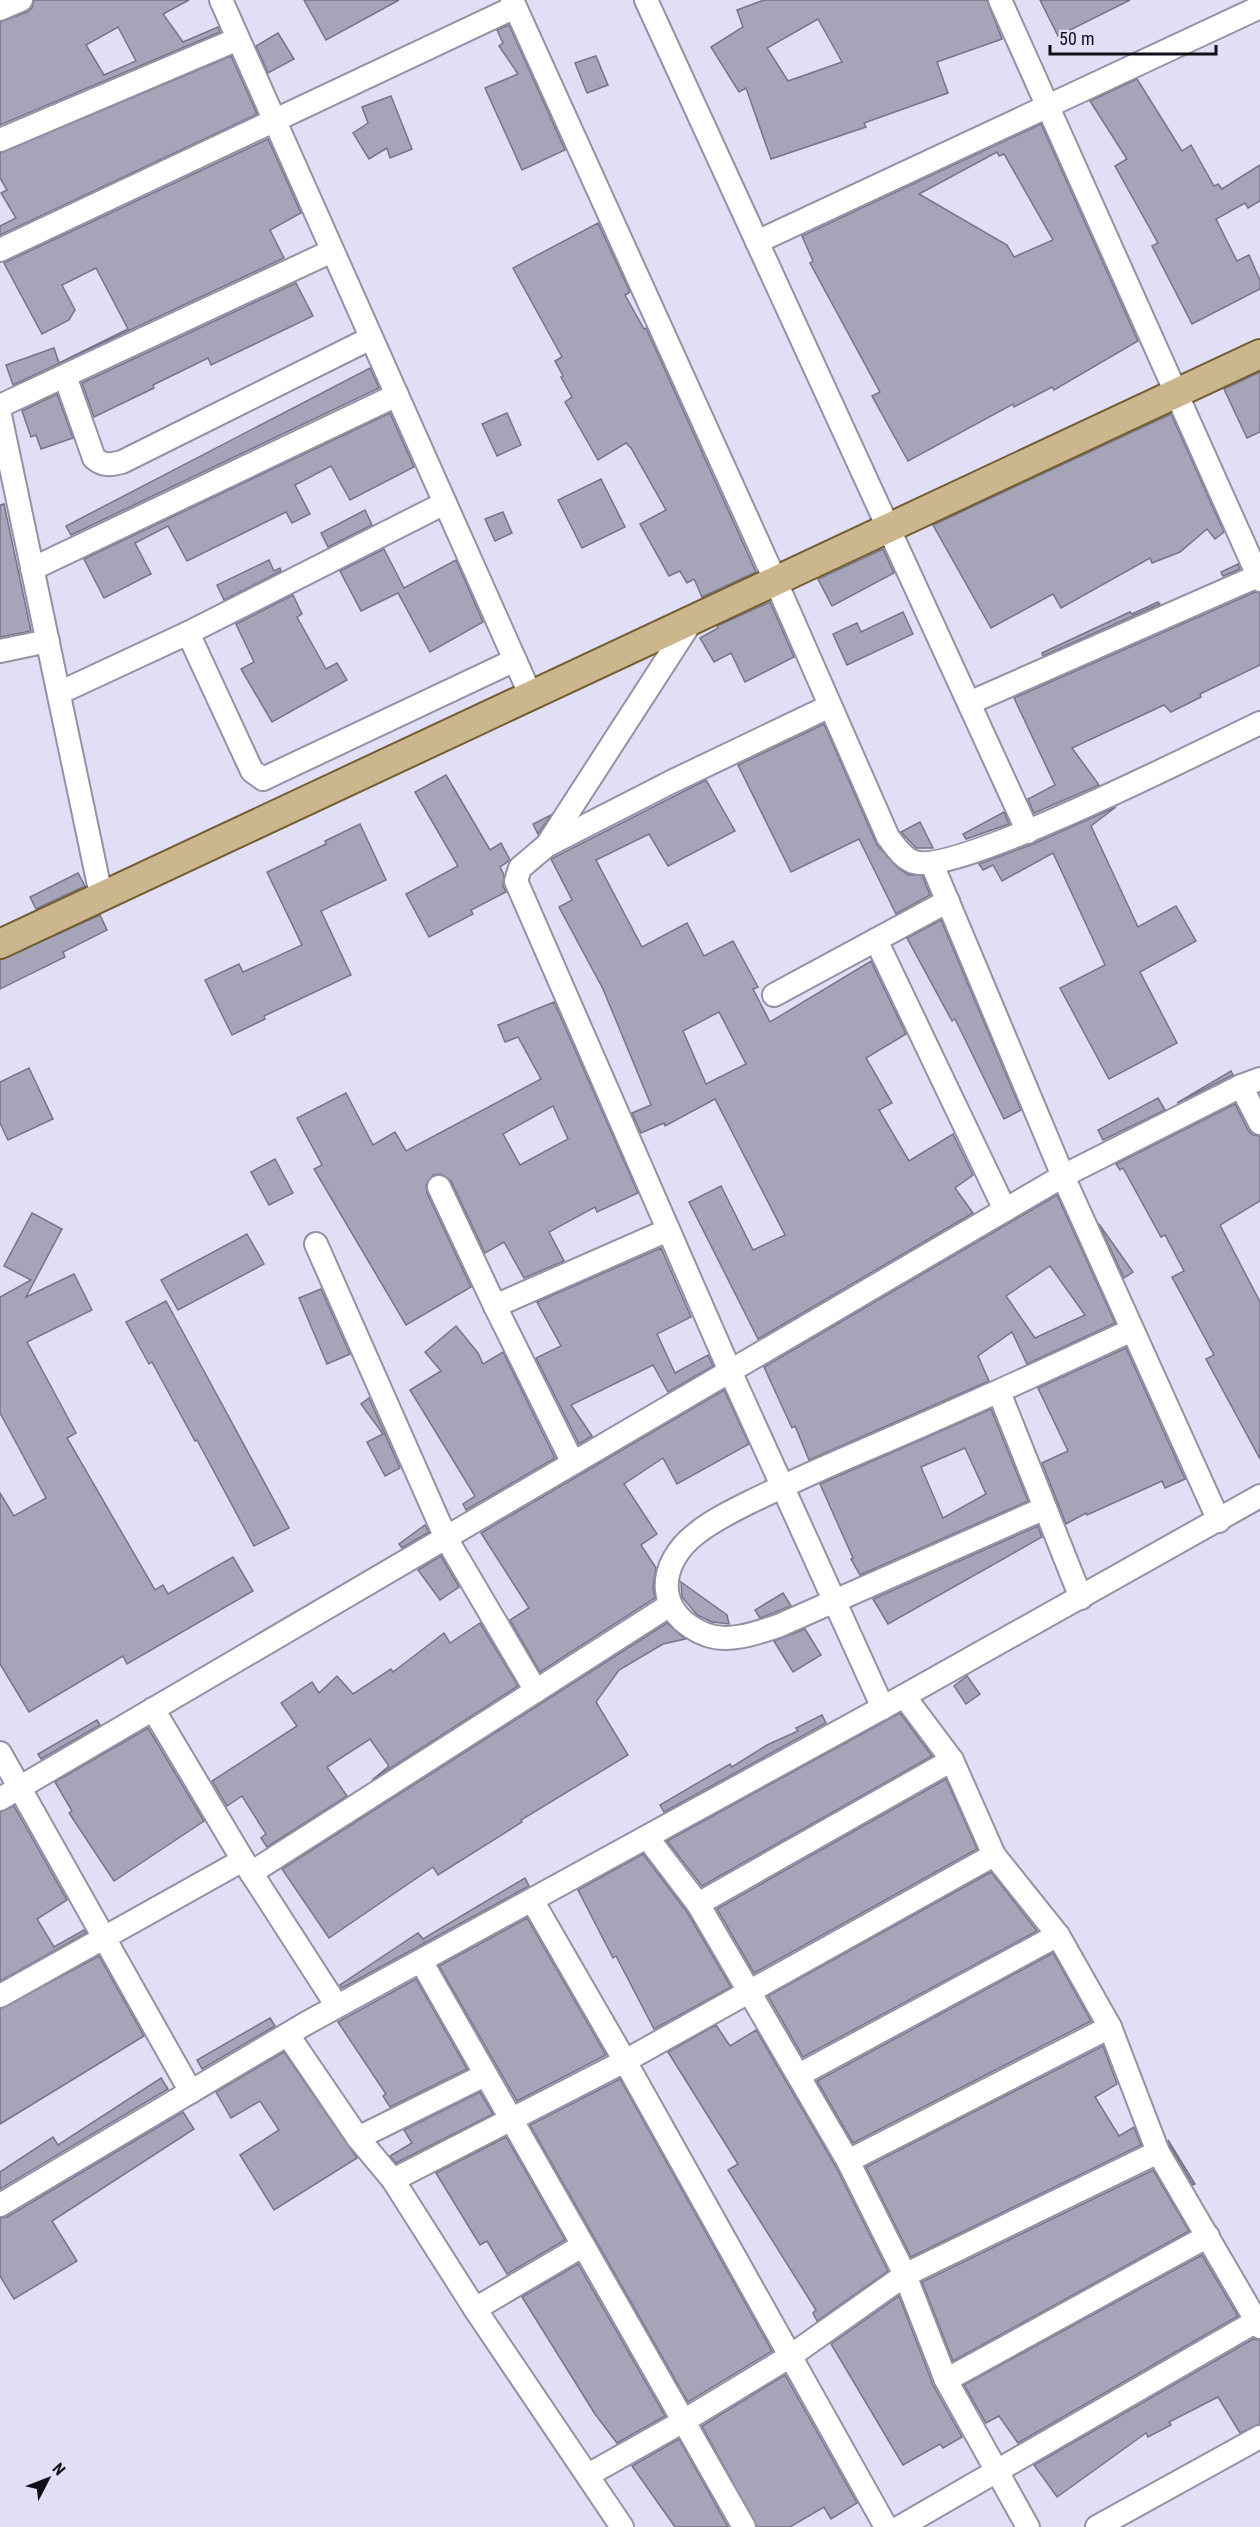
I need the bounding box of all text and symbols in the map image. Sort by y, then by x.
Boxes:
scale bar [1050,18,1216,56]
text: 50 m [1059,28,1094,49]
north arrow [18,2449,78,2509]
text: N [48,2459,69,2479]

